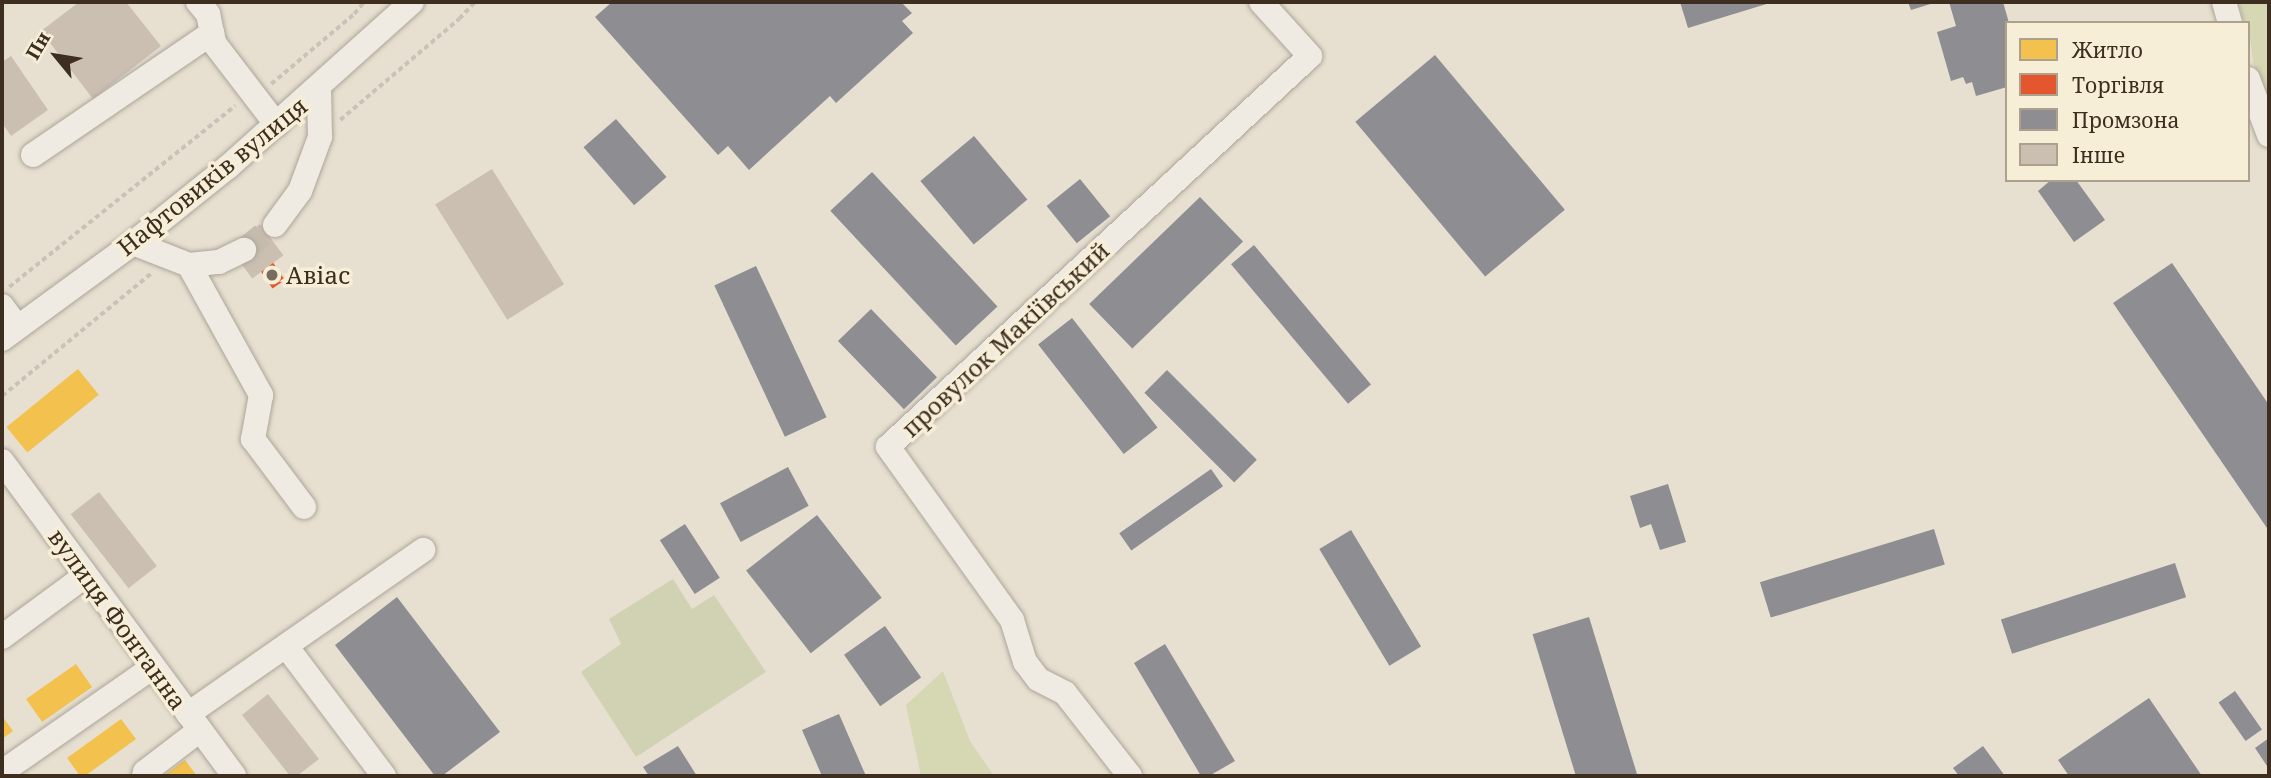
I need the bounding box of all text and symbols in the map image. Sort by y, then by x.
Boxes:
north arrow [21,21,91,91]
legend [2005,21,2250,182]
text: Пн [20,27,56,64]
text: Житло [2072,36,2143,64]
text: Торгівля [2072,71,2164,99]
street label: Нафтовиків вулиця [111,91,313,261]
text: Промзона [2072,106,2180,134]
text: Інше [2072,141,2125,169]
street label: провулок Макіївський [895,235,1115,443]
place label: Авіас [286,261,350,289]
marker: Авіас [264,267,280,283]
street label: вулиця Фонтанна [43,523,193,715]

